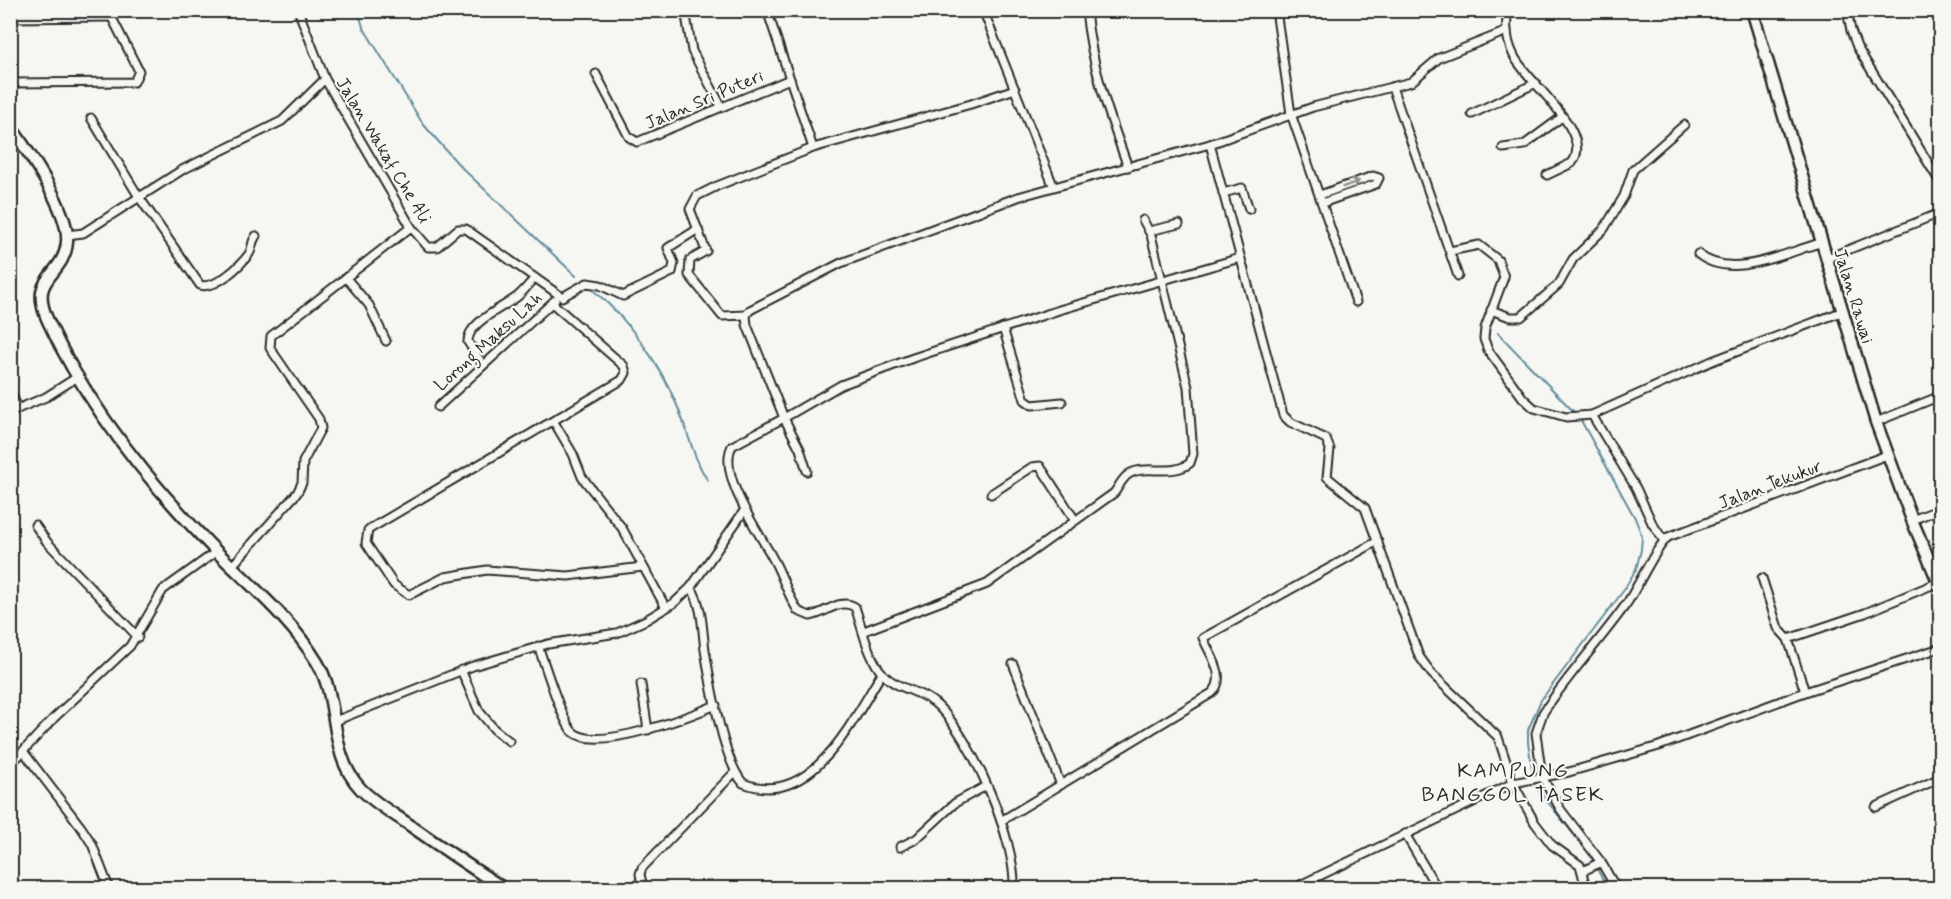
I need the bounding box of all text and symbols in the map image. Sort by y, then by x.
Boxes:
street label: Jalan Sri Puteri [642,64,767,136]
street label: Jalan Wakaf Che Ali [330,73,436,228]
one-way arrow [1341,178,1360,189]
street label: Jalan Rawai [1827,246,1879,347]
street label: Lorong Maksu Lah [429,287,549,398]
street label: Jalan Tekukur [1715,454,1826,516]
district label: KAMPUNG BANGGOL TASEK [1421,757,1605,809]

